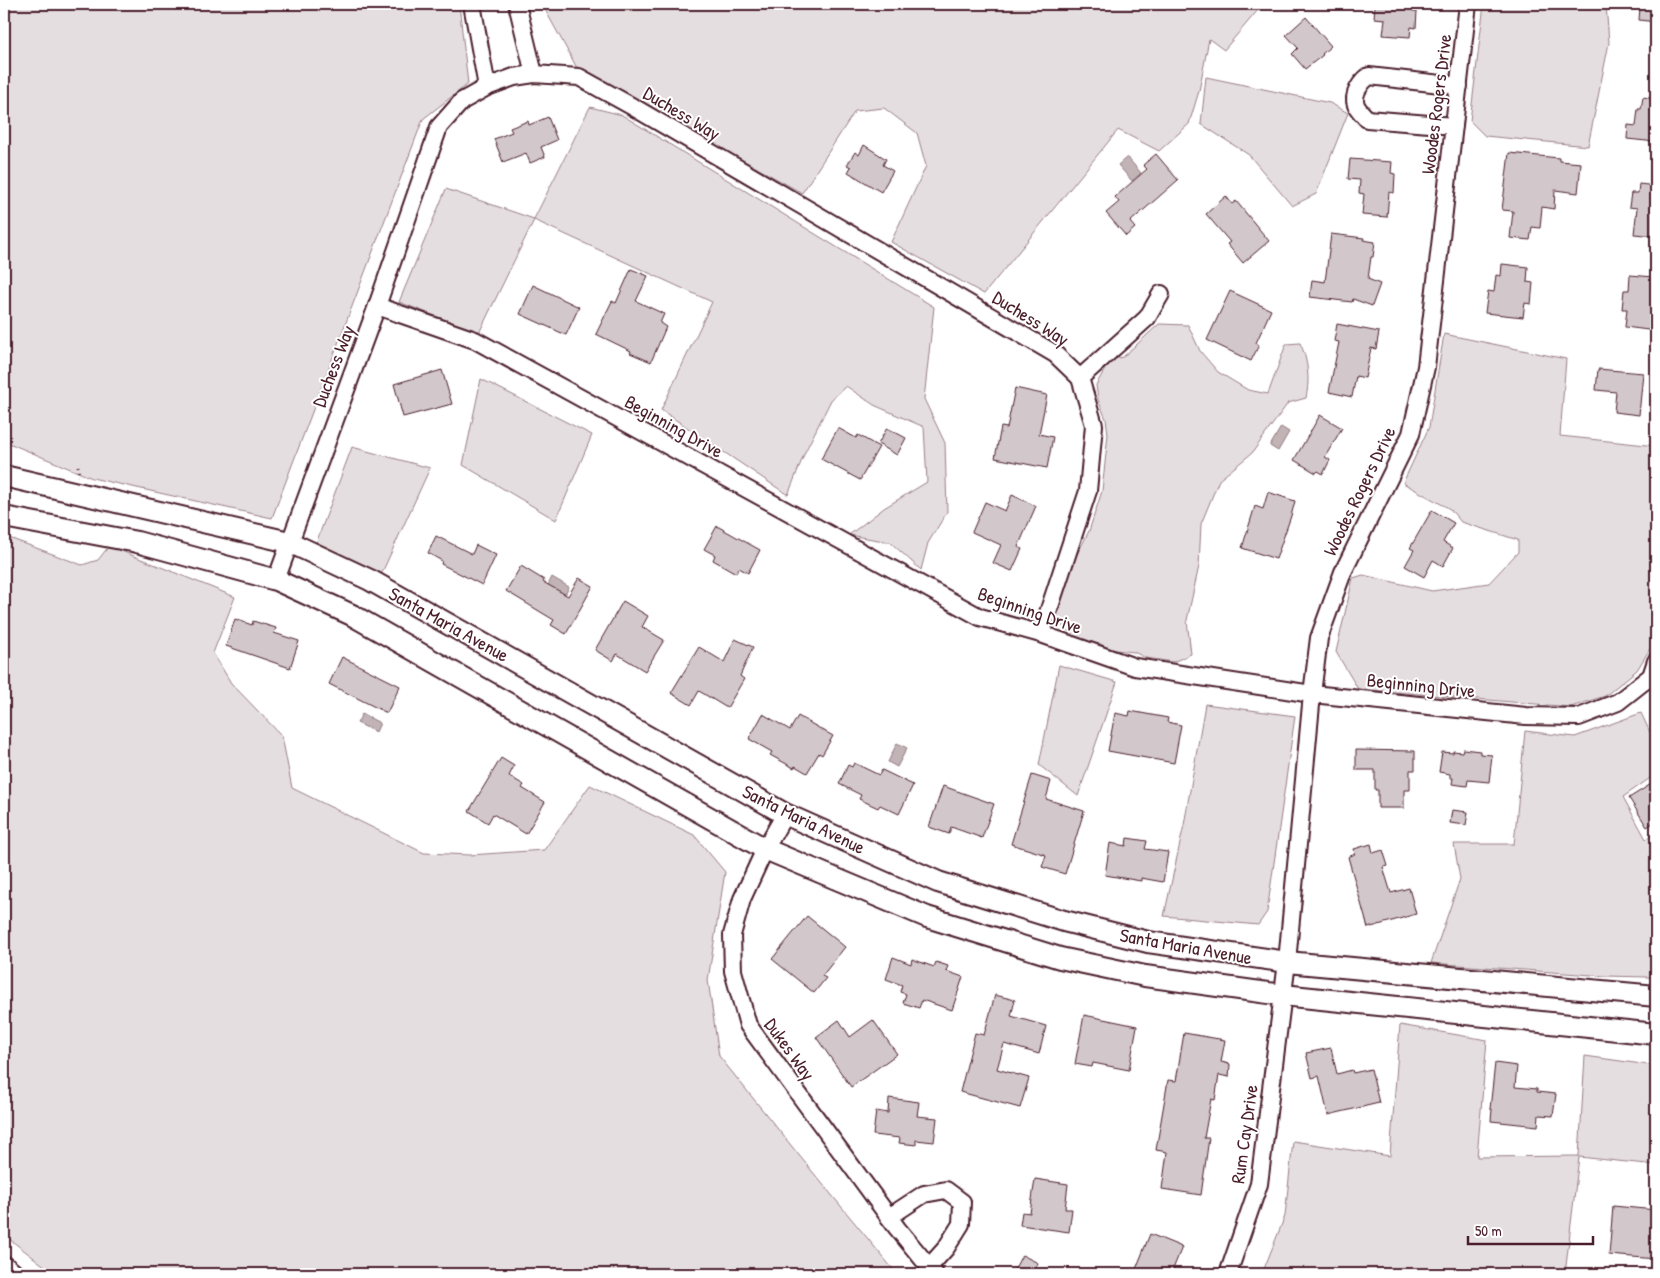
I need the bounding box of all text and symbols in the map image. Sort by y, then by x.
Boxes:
street label: Woodes Rogers Drive [1415,32,1458,175]
street label: Duchess Way [639,80,725,146]
street label: Duchess Way [988,284,1074,352]
street label: Duchess Way [306,321,360,411]
street label: Beginning Drive [620,388,728,464]
street label: Woodes Rogers Drive [1316,422,1402,560]
street label: Santa Maria Avenue [384,580,514,668]
street label: Beginning Drive [974,580,1086,640]
street label: Beginning Drive [1366,666,1477,704]
street label: Santa Maria Avenue [738,778,870,860]
street label: Santa Maria Avenue [1118,922,1254,970]
street label: Dukes Way [759,1013,821,1085]
street label: Rum Cay Drive [1224,1082,1264,1185]
scale bar [1468,1213,1592,1245]
text: 50 m [1475,1220,1502,1241]

